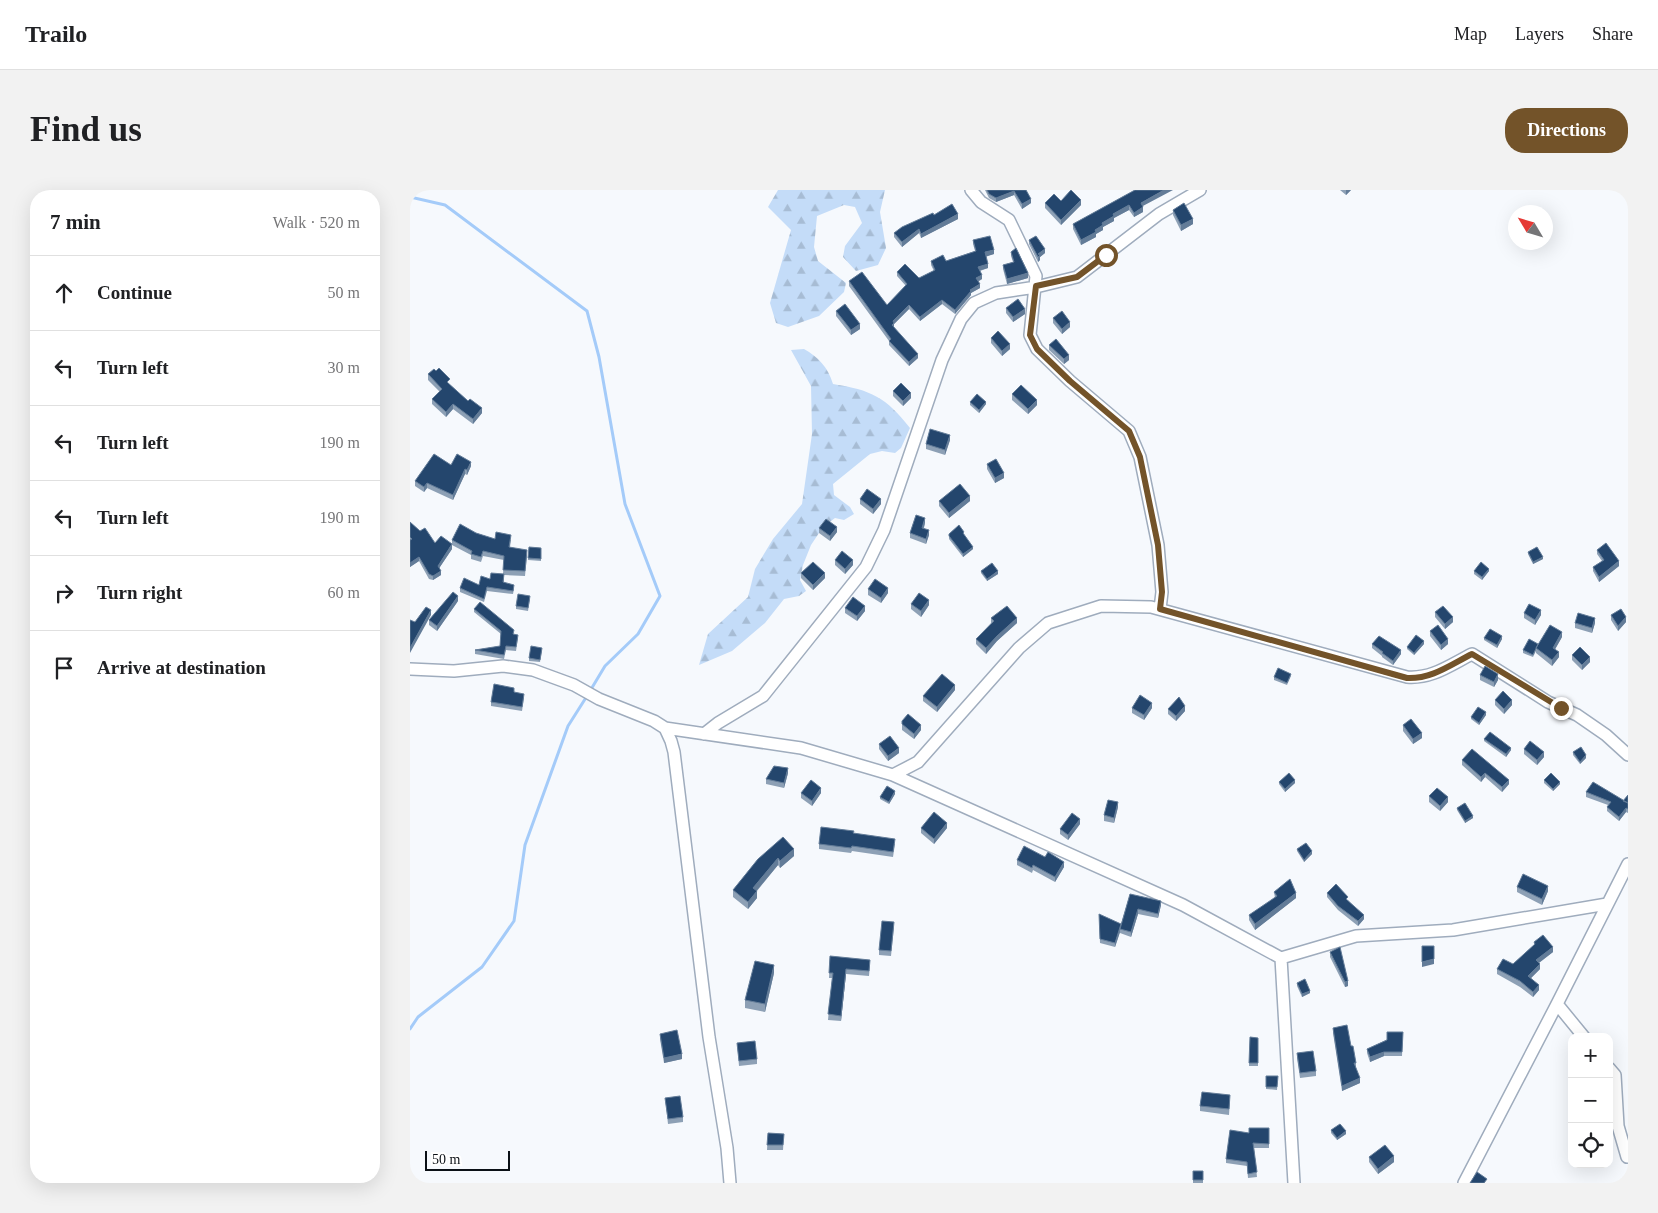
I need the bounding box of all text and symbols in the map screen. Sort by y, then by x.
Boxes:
text: Trailo [25,21,87,47]
text: Map [1454,24,1487,44]
text: Layers [1515,24,1564,44]
text: Share [1592,24,1633,44]
button: Directions [1505,108,1628,153]
text: Find us [30,110,142,149]
north arrow [1508,205,1553,250]
text: 7 min [50,210,101,234]
text: Walk · 520 m [273,214,360,231]
route start [1095,244,1118,267]
icon: ahead [50,279,78,307]
text: Continue [97,282,172,303]
text: 50 m [328,284,360,301]
icon: left [50,354,78,382]
text: Turn left [97,357,169,378]
text: 30 m [328,359,360,376]
icon: left [50,429,78,457]
text: Turn left [97,432,169,453]
text: 190 m [320,434,360,451]
icon: left [50,504,78,532]
text: Turn left [97,507,169,528]
text: 190 m [320,509,360,526]
icon: right [50,579,78,607]
text: Turn right [97,582,182,603]
text: 60 m [328,584,360,601]
icon: arrive [50,654,78,682]
text: Arrive at destination [97,657,266,678]
route end [1550,697,1573,720]
map controls [1568,1033,1613,1168]
button: + [1568,1033,1613,1078]
button: − [1568,1078,1613,1123]
button: locate [1568,1123,1613,1168]
scale bar [425,1148,510,1171]
text: 50 m [432,1152,460,1167]

